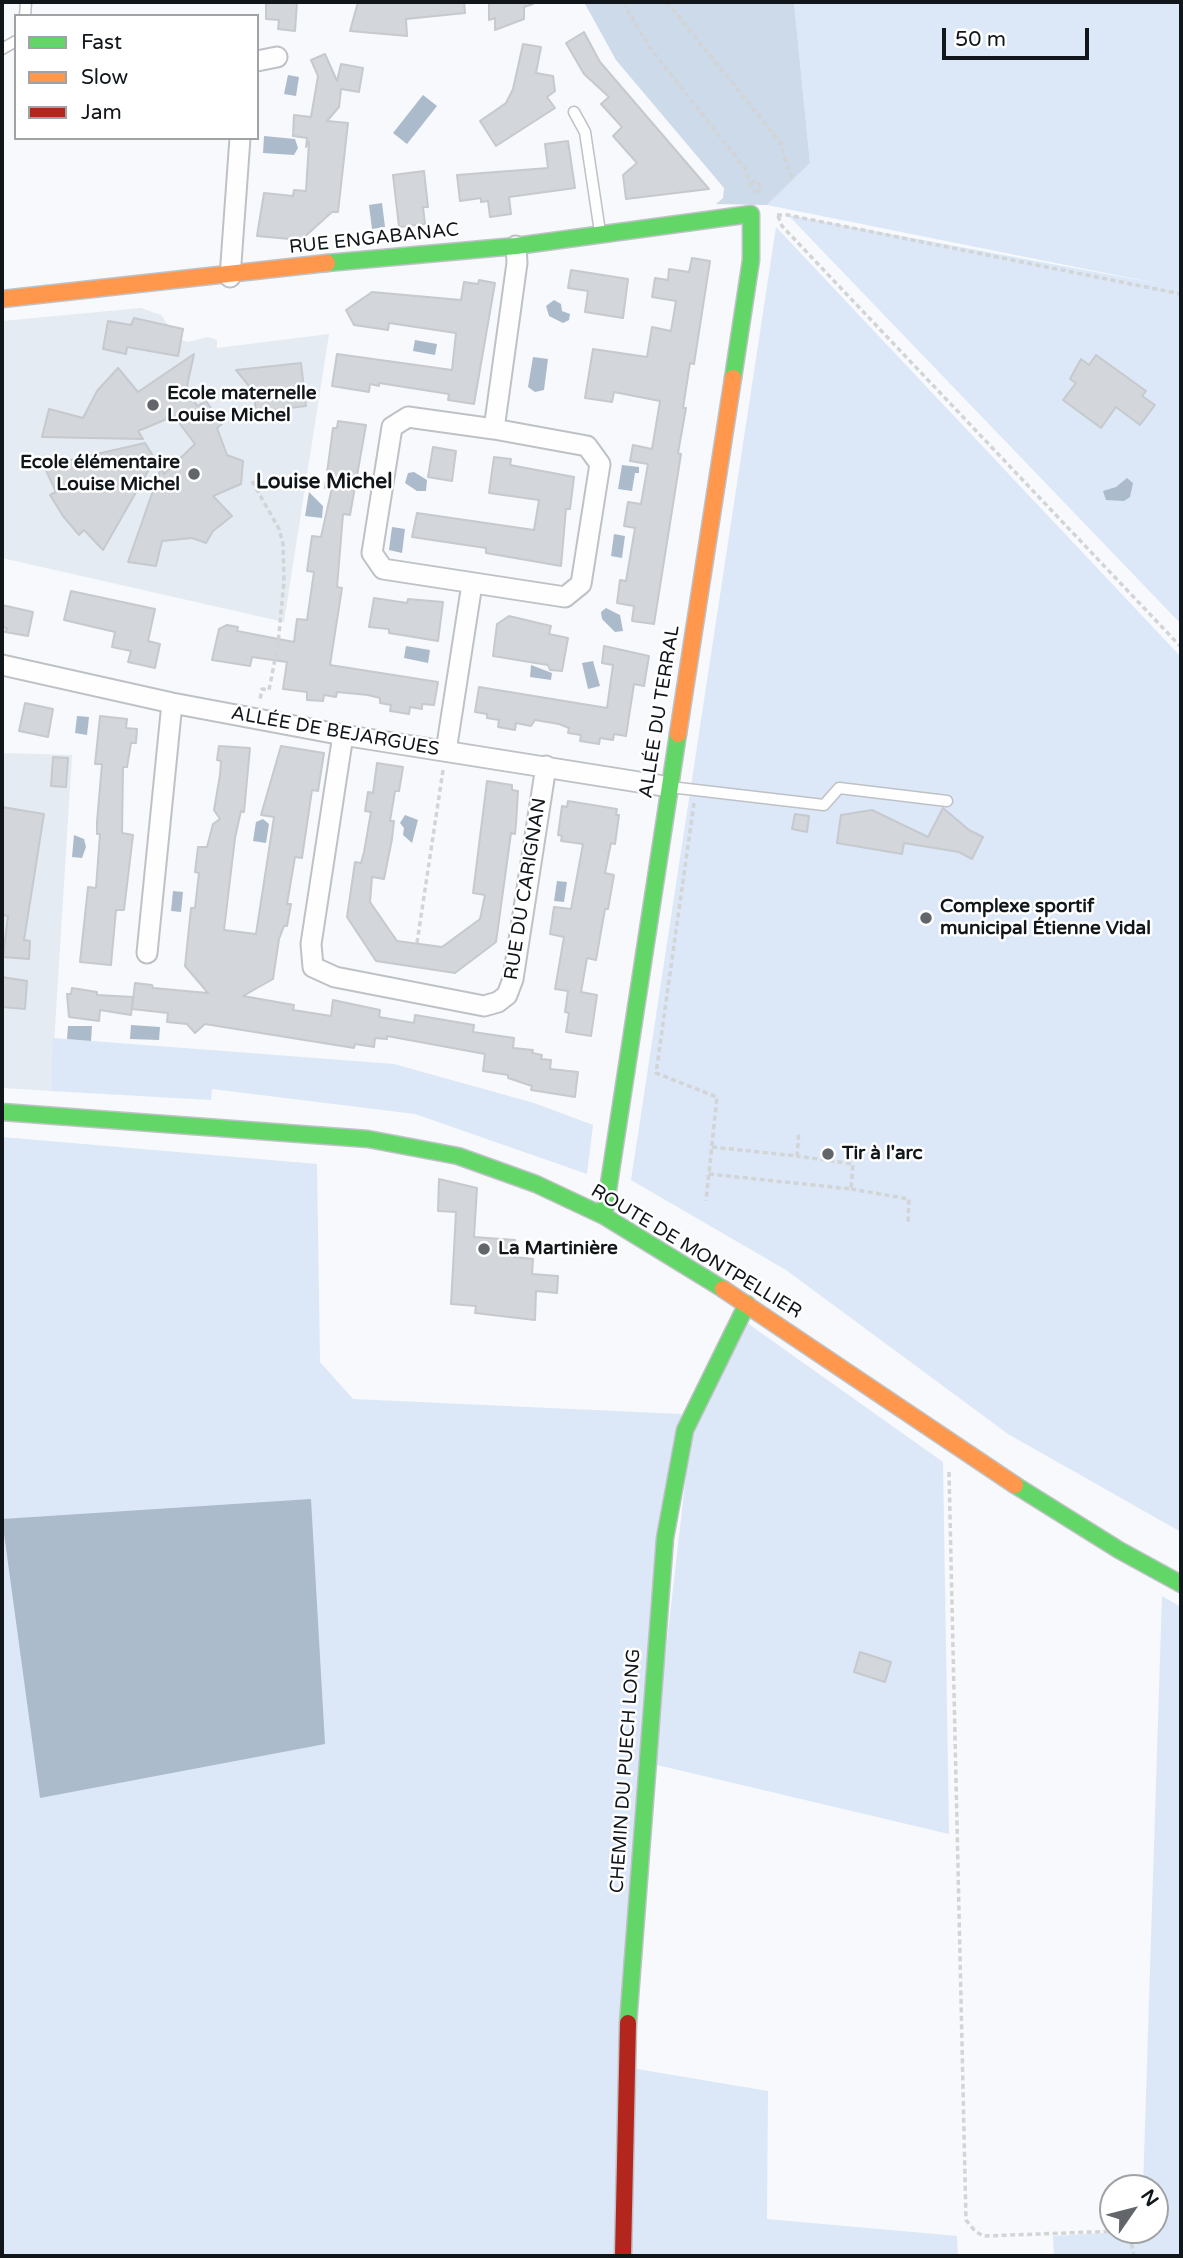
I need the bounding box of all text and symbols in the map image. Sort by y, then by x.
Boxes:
legend [14,14,259,140]
scale bar [945,14,1092,58]
text: 50 m [955,27,1006,52]
text: Fast [81,30,122,55]
text: Slow [81,65,128,90]
text: Jam [81,100,122,125]
street label: RUE ENGABANAC [288,219,460,259]
place label: Ecole maternelle Louise Michel [167,383,316,427]
marker: Ecole maternelle Louise Michel [145,397,161,413]
place label: Ecole élémentaire Louise Michel [20,452,180,496]
marker: Ecole élémentaire Louise Michel [186,466,202,482]
district label: Louise Michel [256,469,392,495]
street label: ALLÉE DU TERRAL [635,624,685,800]
street label: ALLÉE DE BEJARGUES [229,702,441,762]
street label: RUE DU CARIGNAN [500,796,552,982]
place label: Complexe sportif municipal Étienne Vidal [940,896,1151,940]
marker: Complexe sportif municipal Étienne Vidal [918,910,934,926]
place label: Tir à l'arc [842,1143,923,1165]
marker: Tir à l'arc [820,1146,836,1162]
street label: ROUTE DE MONTPELLIER [587,1180,805,1324]
place label: La Martinière [498,1238,618,1260]
marker: La Martinière [476,1241,492,1257]
street label: CHEMIN DU PUECH LONG [606,1648,646,1894]
north arrow [1099,2174,1169,2244]
text: N [1136,2186,1163,2211]

